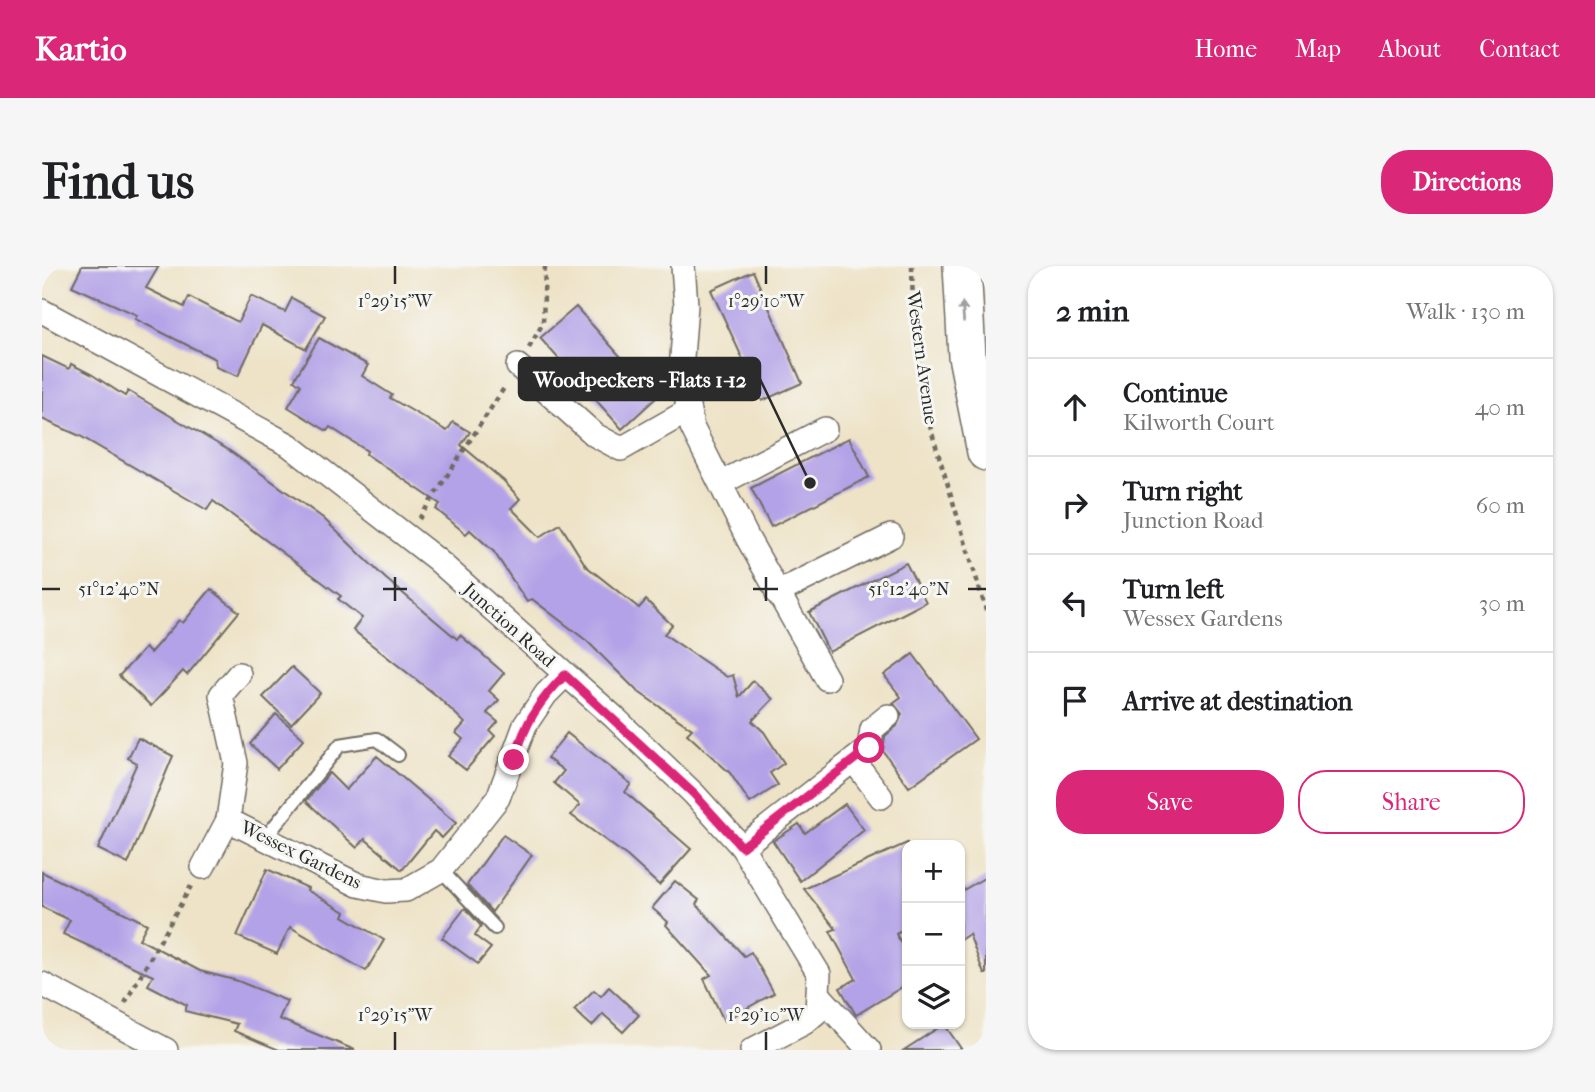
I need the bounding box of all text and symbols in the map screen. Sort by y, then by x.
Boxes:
text: Kartio [35,30,127,69]
text: Home [1195,35,1257,63]
text: Map [1295,35,1341,63]
text: About [1379,35,1441,63]
text: Contact [1479,35,1560,63]
button: Directions [1381,150,1553,214]
text: Find us [42,153,194,211]
street label: Western Avenue [902,289,942,426]
text: 1°29'15"W [358,291,434,312]
text: 1°29'10"W [728,291,806,312]
text: 2 min [1056,294,1129,329]
text: Walk · 130 m [1406,298,1525,325]
one-way arrow [957,301,968,323]
callout: Woodpeckers - Flats 1-12 [519,358,760,400]
text: Woodpeckers - Flats 1-12 [533,368,747,392]
text: Continue [1123,378,1228,409]
icon: ahead [1056,388,1094,426]
text: 40 m [1475,394,1525,421]
text: Kilworth Court [1123,409,1275,436]
text: Turn right [1123,476,1243,507]
icon: right [1056,486,1094,524]
text: 60 m [1476,492,1525,519]
text: Junction Road [1123,507,1263,534]
text: Turn left [1123,574,1224,605]
street label: Junction Road [457,577,560,672]
text: 51°12'40"N [78,579,160,600]
text: 51°12'40"N [868,579,950,600]
icon: left [1056,584,1094,622]
text: 30 m [1479,590,1525,617]
text: Wessex Gardens [1123,605,1283,632]
icon: arrive [1056,682,1094,720]
text: Arrive at destination [1123,686,1353,717]
route start [853,732,884,763]
route end [498,744,529,775]
button: Save [1056,770,1284,834]
button: Share [1298,770,1525,834]
street label: Wessex Gardens [236,816,365,894]
map controls [902,840,965,1029]
button: + [902,840,965,903]
button: − [902,903,965,966]
button: layers [902,966,965,1029]
text: 1°29'15"W [358,1005,434,1026]
text: 1°29'10"W [728,1005,806,1026]

